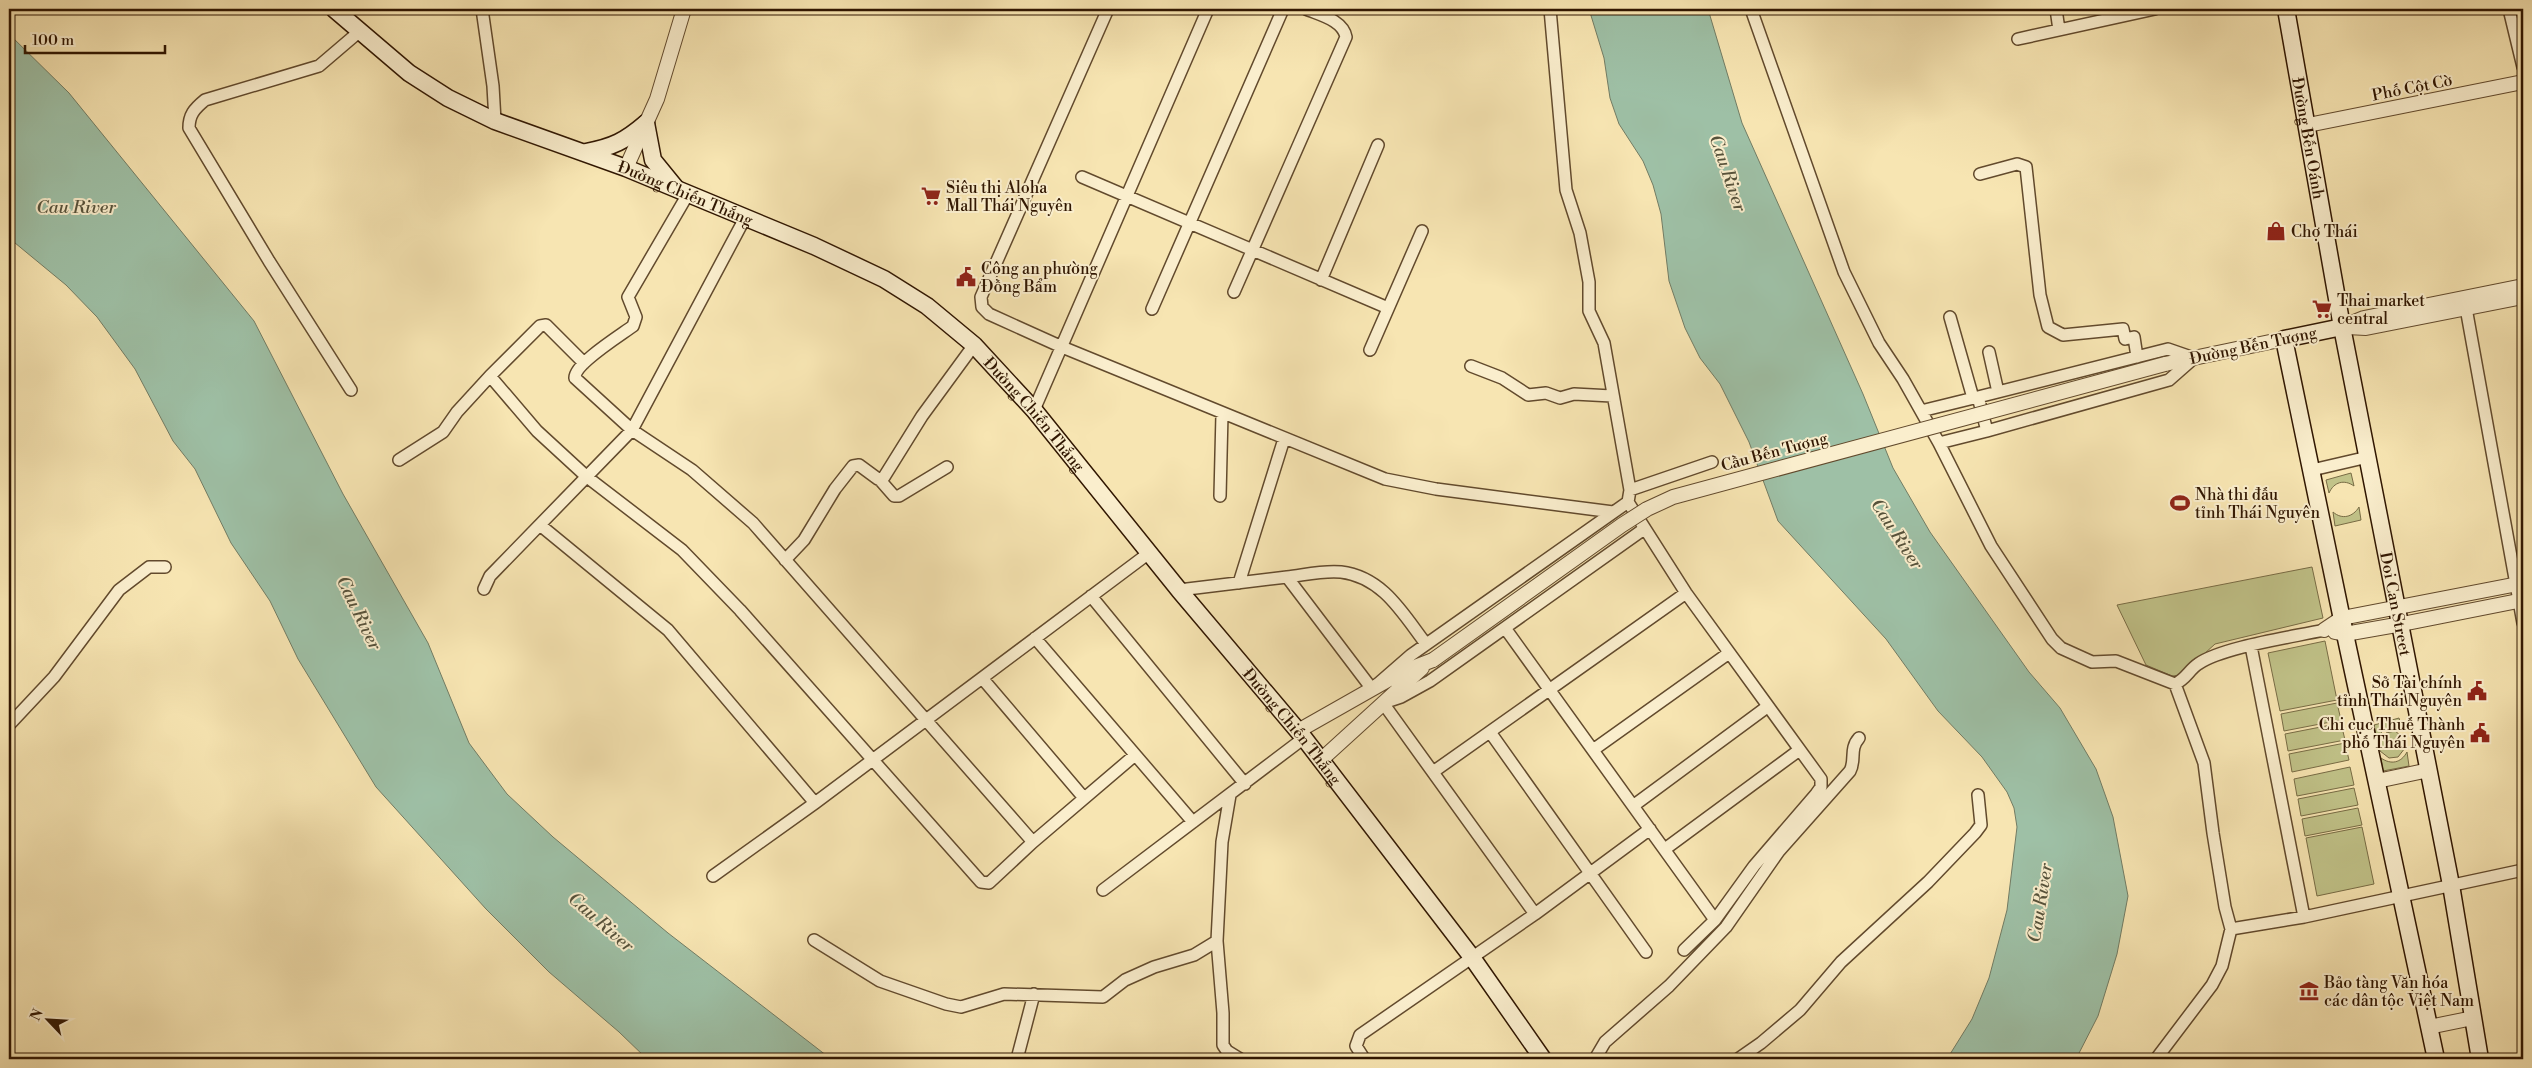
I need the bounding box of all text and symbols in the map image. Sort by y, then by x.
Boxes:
scale bar [25,22,165,54]
text: 100 m [32,31,74,50]
street label: Phố Cột Cờ [2370,70,2454,106]
street label: Đường Bến Oánh [2287,76,2328,201]
water label: Cau River [1704,132,1751,215]
street label: Đường Chiến Thắng [615,157,757,231]
place label: Siêu thị Aloha Mall Thái Nguyên [946,178,1073,216]
supermarket icon: Siêu thị Aloha Mall Thái Nguyên [920,185,942,207]
water label: Cau River [36,196,116,219]
shop icon: Chợ Thái [2265,220,2287,242]
place label: Chợ Thái [2291,222,2358,242]
place label: Công an phường Đồng Bẩm [981,259,1098,297]
public building icon: Công an phường Đồng Bẩm [955,266,977,288]
place label: Thai market central [2337,291,2425,329]
supermarket icon: Thai market central [2311,298,2333,320]
street label: Đường Bến Tượng [2188,323,2319,369]
street label: Đường Chiến Thắng [979,353,1089,476]
street label: Cầu Bến Tượng [1719,428,1830,476]
place label: Nhà thi đấu tỉnh Thái Nguyên [2195,485,2320,523]
sports icon: Nhà thi đấu tỉnh Thái Nguyên [2169,492,2191,514]
water label: Cau River [1865,495,1928,574]
street label: Doi Can Street [2375,550,2415,658]
water label: Cau River [331,572,387,654]
street label: Đường Chiến Thắng [1238,664,1346,790]
place label: Sở Tài chính tỉnh Thái Nguyên [2337,673,2462,711]
public building icon: Sở Tài chính tỉnh Thái Nguyên [2466,680,2488,702]
place label: Chi cục Thuế Thành phố Thái Nguyên [2319,715,2465,753]
public building icon: Chi cục Thuế Thành phố Thái Nguyên [2469,722,2491,744]
water label: Cau River [2023,862,2058,944]
water label: Cau River [563,888,639,957]
place label: Bảo tàng Văn hóa các dân tộc Việt Nam [2323,973,2474,1011]
museum icon: Bảo tàng Văn hóa các dân tộc Việt Nam [2298,980,2320,1002]
north arrow [22,996,72,1046]
text: N [27,1006,48,1024]

